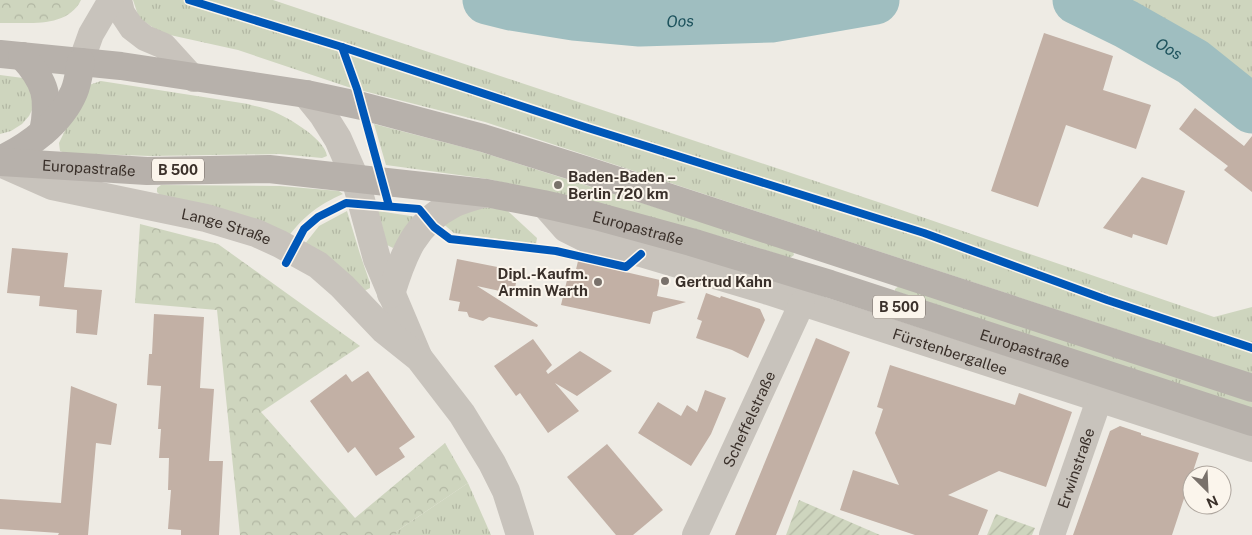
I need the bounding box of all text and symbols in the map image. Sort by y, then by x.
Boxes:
water label: Oos [666,11,694,31]
water label: Oos [1152,33,1186,64]
street label: Europastraße [41,156,136,179]
road number: B 500 [152,158,204,182]
place label: Baden-Baden – Berlin 720 km [568,168,676,202]
marker: Baden-Baden – Berlin 720 km [552,179,564,191]
street label: Lange Straße [180,205,274,248]
street label: Europastraße [591,207,686,248]
place label: Dipl.-Kaufm. Armin Warth [498,265,588,299]
place label: Gertrud Kahn [675,273,772,290]
marker: Gertrud Kahn [659,275,671,287]
marker: Dipl.-Kaufm. Armin Warth [592,276,604,288]
road number: B 500 [873,296,925,318]
street label: Fürstenbergallee [891,325,1010,378]
street label: Europastraße [978,325,1072,370]
street label: Scheffelstraße [719,368,778,469]
street label: Erwinstraße [1054,426,1097,510]
north arrow [1182,465,1232,515]
text: N [1204,492,1221,511]

